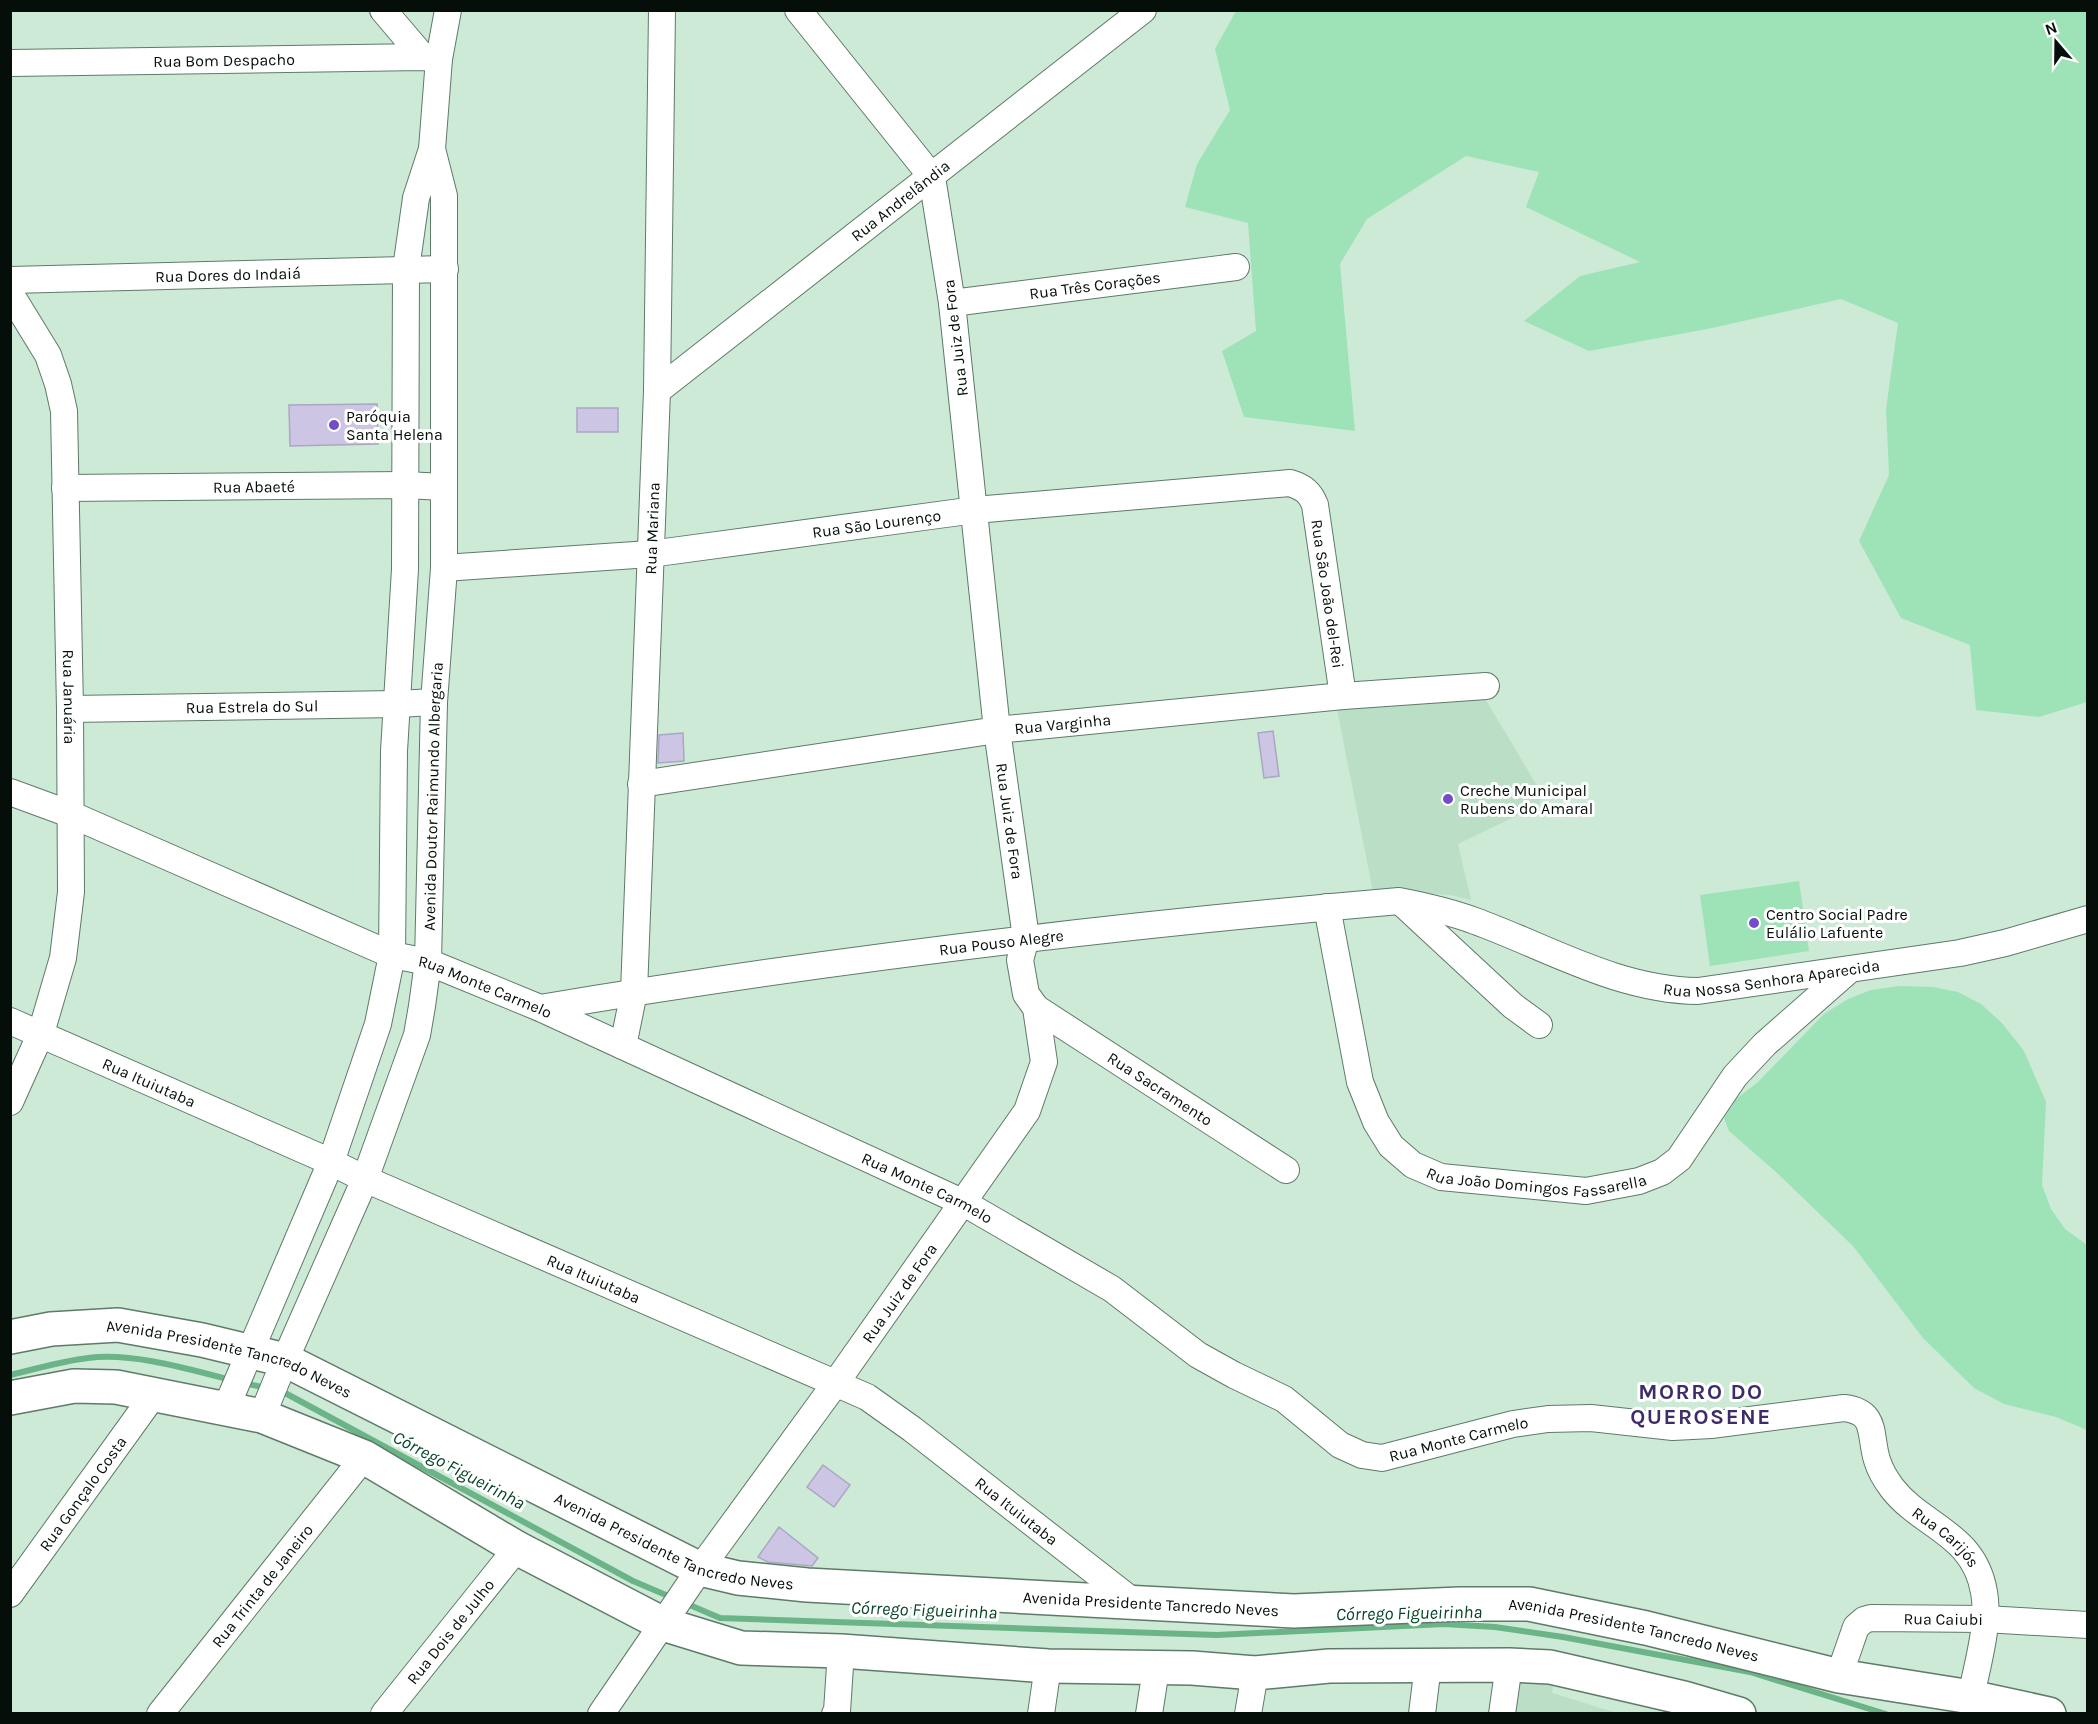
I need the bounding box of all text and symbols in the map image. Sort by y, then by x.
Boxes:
north arrow [2026,12,2086,72]
text: N [2042,17,2060,39]
street label: Rua Bom Despacho [153,50,295,71]
street label: Rua Andrelândia [847,156,954,245]
street label: Rua Dores do Indaiá [155,264,301,286]
street label: Rua Três Corações [1028,268,1162,303]
street label: Rua Juiz de Fora [939,279,972,397]
place label: Paróquia Santa Helena [346,407,443,444]
marker: Paróquia Santa Helena [327,418,341,432]
street label: Rua Abaeté [213,477,295,497]
street label: Rua Mariana [641,482,663,575]
street label: Rua São Lourenço [811,506,942,542]
street label: Rua São João del-Rei [1307,518,1348,670]
street label: Rua Januária [59,649,79,744]
street label: Avenida Doutor Raimundo Albergaria [420,661,447,931]
street label: Rua Estrela do Sul [186,696,318,717]
street label: Rua Varginha [1013,710,1112,738]
street label: Rua Juiz de Fora [992,762,1027,880]
place label: Creche Municipal Rubens do Amaral [1460,781,1593,818]
marker: Creche Municipal Rubens do Amaral [1441,792,1455,806]
place label: Centro Social Padre Eulálio Lafuente [1766,905,1908,942]
marker: Centro Social Padre Eulálio Lafuente [1747,916,1761,930]
street label: Rua Pouso Alegre [938,926,1065,959]
street label: Rua Monte Carmelo [417,951,555,1022]
street label: Rua Nossa Senhora Aparecida [1662,956,1881,1001]
street label: Rua Sacramento [1104,1048,1216,1130]
street label: Rua Ituiutaba [99,1054,199,1111]
street label: Rua Monte Carmelo [859,1148,996,1228]
street label: Rua João Domingos Fassarella [1423,1163,1649,1201]
street label: Rua Juiz de Fora [858,1240,941,1347]
street label: Rua Ituiutaba [544,1250,643,1307]
street label: Avenida Presidente Tancredo Neves [105,1316,355,1402]
district label: MORRO DO QUEROSENE [1630,1379,1772,1430]
street label: Rua Monte Carmelo [1387,1413,1529,1466]
water label: Córrego Figueirinha [389,1426,529,1514]
street label: Rua Gonçalo Costa [35,1433,131,1555]
street label: Rua Ituiutaba [971,1473,1062,1549]
street label: Avenida Presidente Tancredo Neves [551,1488,795,1594]
street label: Rua Carijós [1908,1503,1983,1571]
street label: Rua Trinta de Janeiro [208,1520,317,1651]
street label: Rua Dois de Julho [403,1575,498,1688]
street label: Avenida Presidente Tancredo Neves [1022,1588,1279,1620]
street label: Avenida Presidente Tancredo Neves [1508,1594,1761,1666]
water label: Córrego Figueirinha [850,1596,998,1624]
water label: Córrego Figueirinha [1336,1601,1482,1625]
street label: Rua Caiubi [1903,1609,1983,1629]

